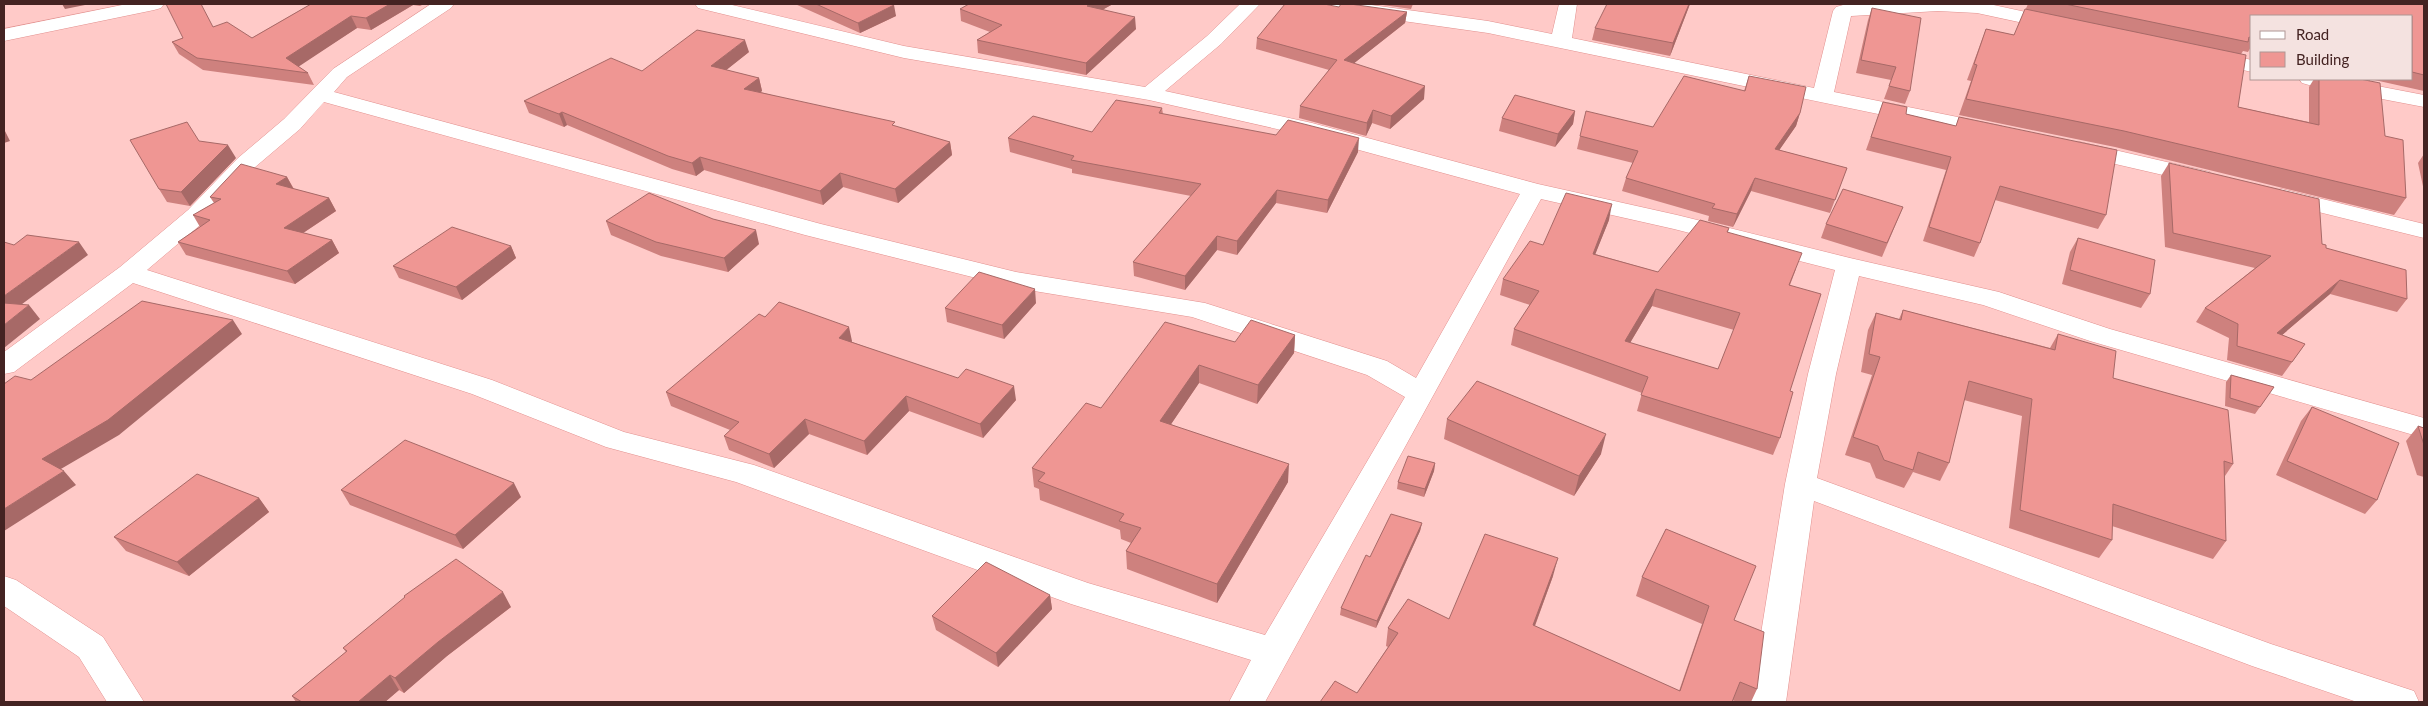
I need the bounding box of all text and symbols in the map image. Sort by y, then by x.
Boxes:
legend [2250,15,2413,80]
text: Road [2296,25,2329,43]
text: Building [2296,50,2349,68]

